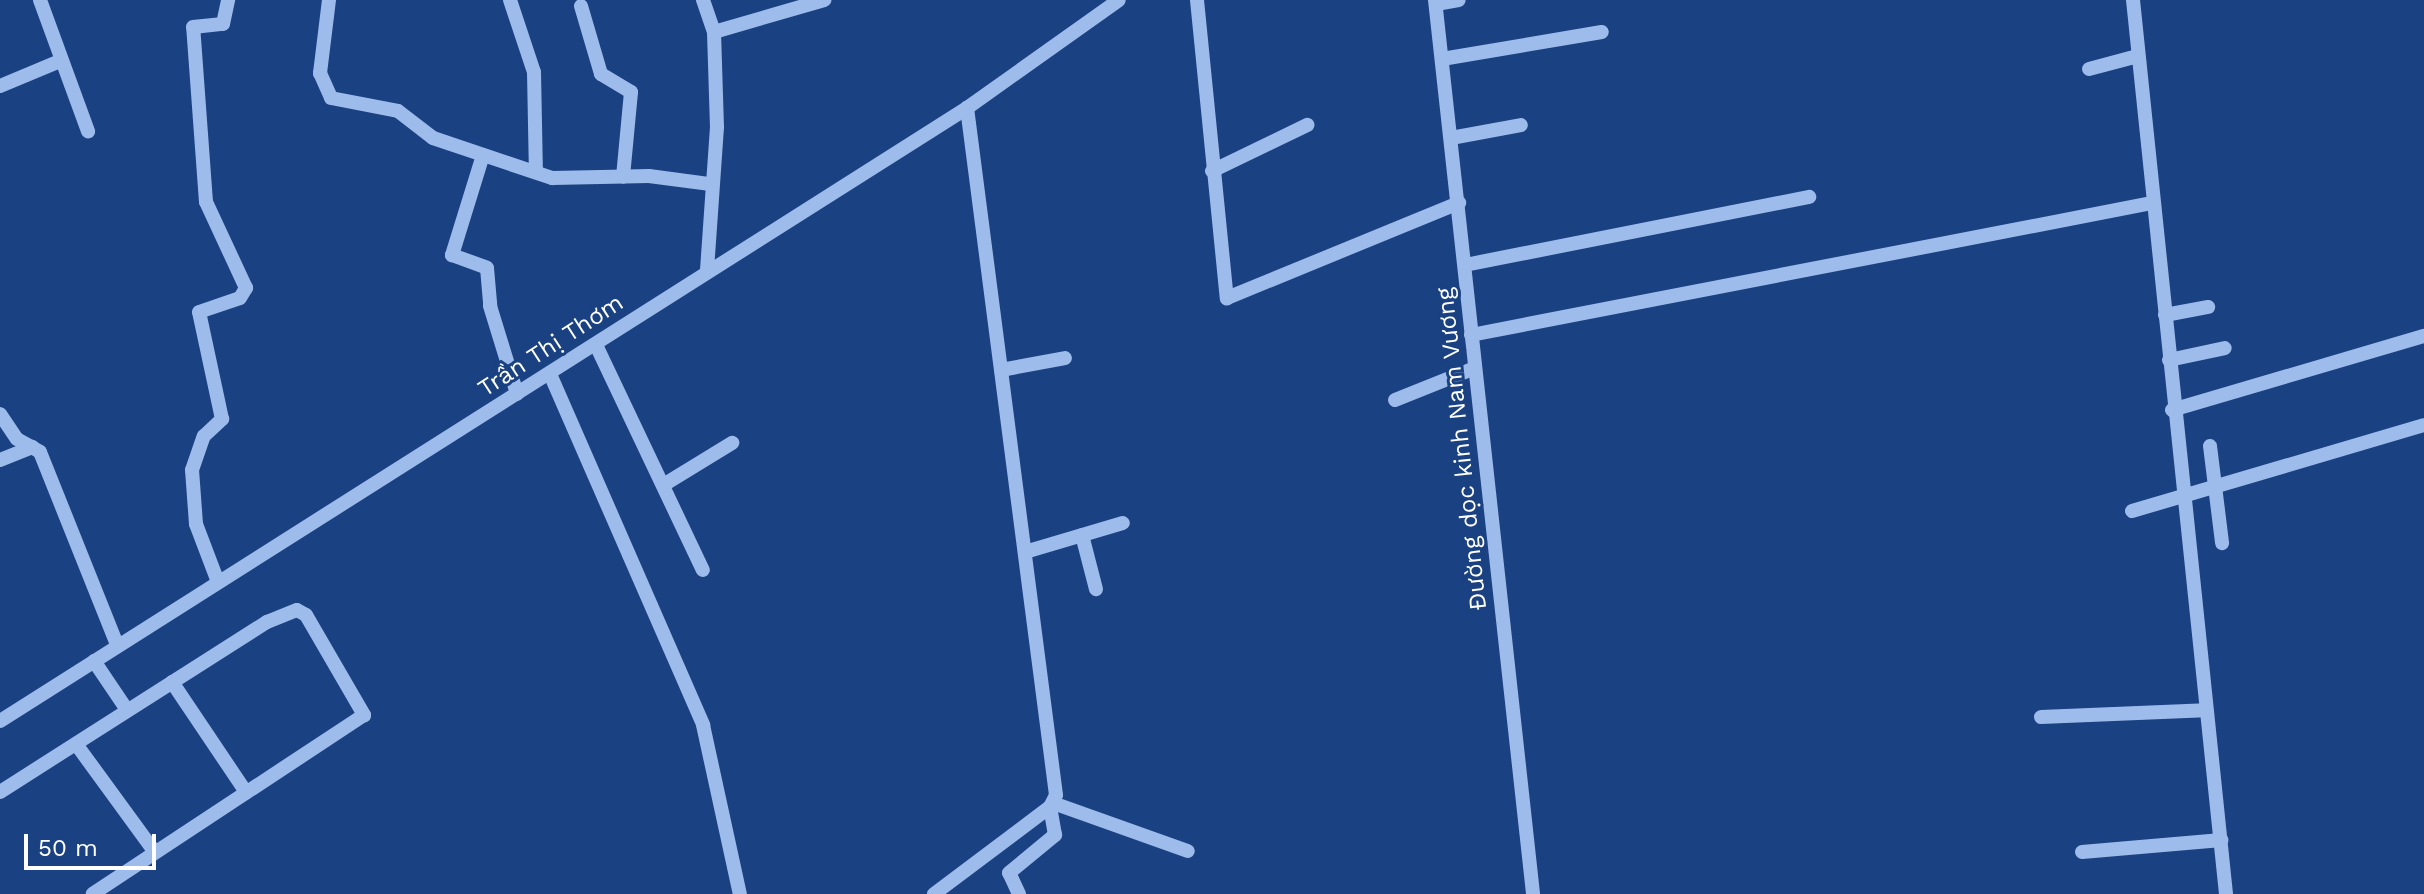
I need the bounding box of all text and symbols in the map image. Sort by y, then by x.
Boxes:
street label: Đường dọc kinh Nam Vương [1431,286,1493,612]
street label: Trần Thị Thơm [472,288,630,404]
scale bar [28,818,160,868]
text: 50 m [38,834,98,862]

